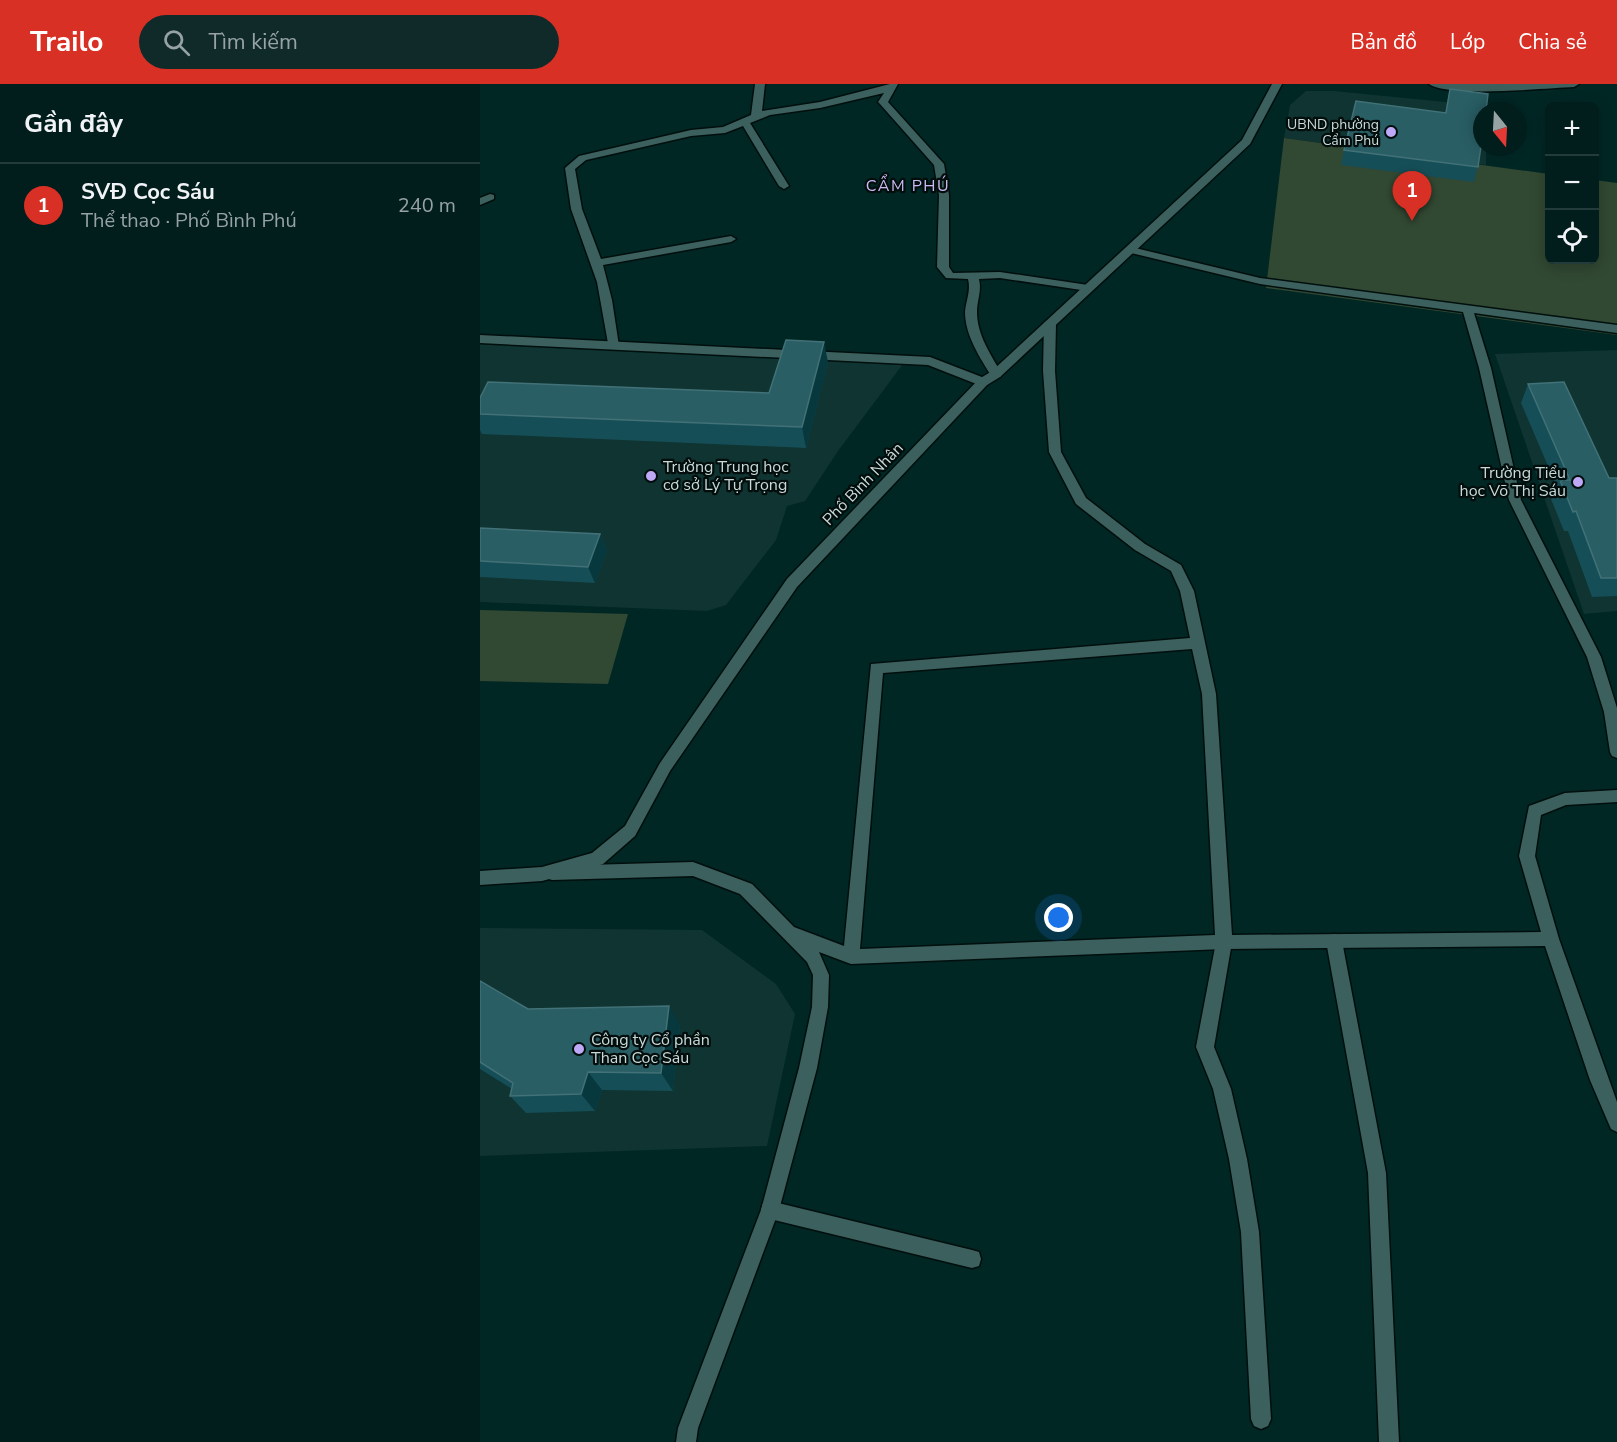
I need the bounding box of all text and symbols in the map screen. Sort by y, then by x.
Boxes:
search box [139,15,559,69]
text: Trailo [30,23,103,61]
icon: search [160,26,193,59]
text: Tìm kiếm [208,27,298,57]
text: Bản đồ [1350,28,1417,56]
text: Lớp [1450,28,1485,56]
text: Chia sẻ [1518,28,1587,56]
north arrow [1473,102,1527,156]
map controls [1545,102,1599,264]
button: + [1545,102,1599,156]
text: Gần đây [24,106,123,141]
place label: UBND phường Cẩm Phú [1287,115,1379,150]
marker: UBND phường Cẩm Phú [1384,125,1398,139]
button: − [1545,156,1599,210]
pin: 1 [1392,172,1432,221]
district label: CẨM PHÚ [866,174,950,197]
text: SVĐ Cọc Sáu [81,177,215,207]
text: 1 [38,192,50,219]
text: 240 m [398,192,456,219]
text: Thể thao · Phố Bình Phú [81,207,297,234]
button: locate [1545,210,1599,264]
street label: Phố Bình Nhân [818,438,908,530]
place label: Trường Trung học cơ sở Lý Tự Trọng [663,456,789,496]
place label: Trường Tiểu học Võ Thị Sáu [1460,462,1566,502]
marker: Trường Trung học cơ sở Lý Tự Trọng [644,469,658,483]
marker: Trường Tiểu học Võ Thị Sáu [1571,475,1585,489]
your location [1044,903,1073,932]
place label: Công ty Cổ phần Than Cọc Sáu [591,1029,710,1069]
marker: Công ty Cổ phần Than Cọc Sáu [572,1042,586,1056]

